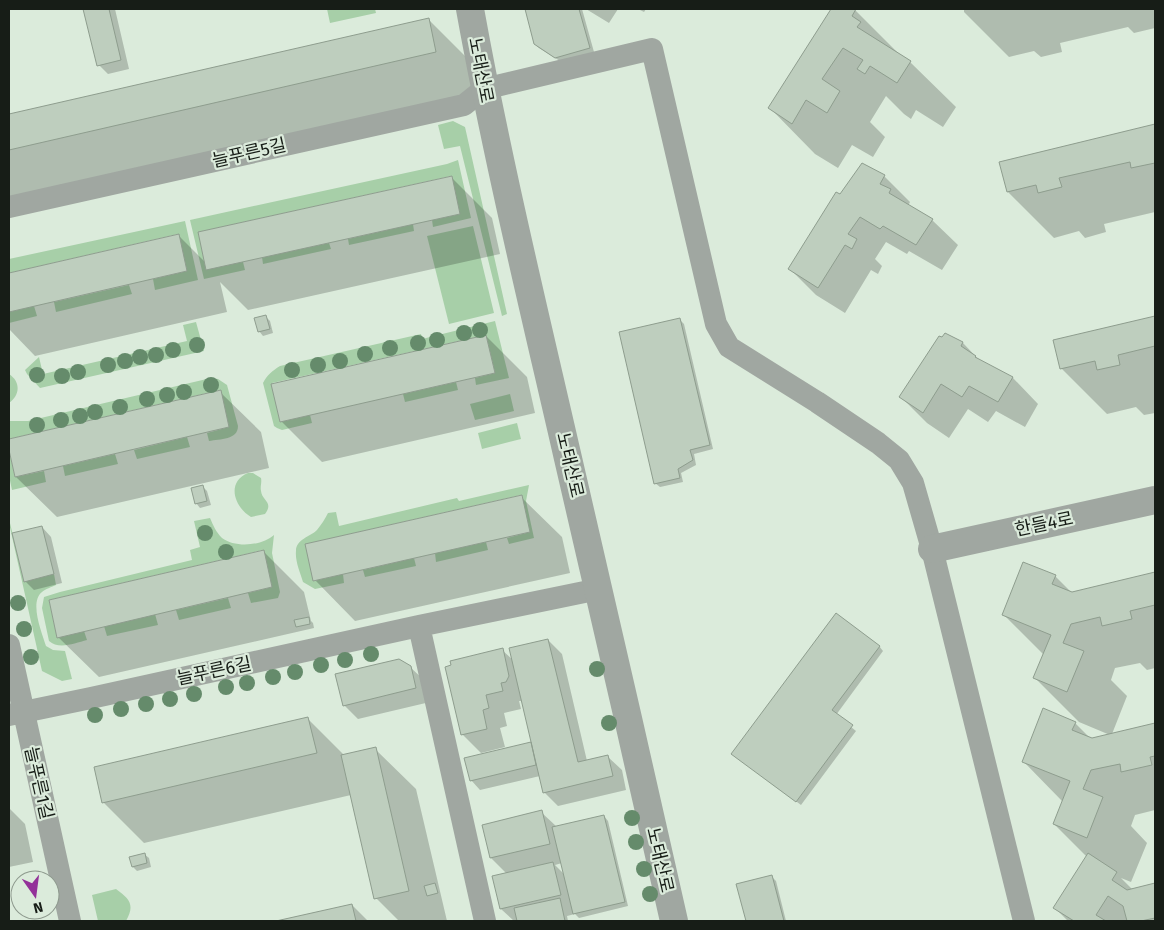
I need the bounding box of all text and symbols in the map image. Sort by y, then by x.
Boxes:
street label: 노태산로 [464,35,498,105]
street label: 늘푸른5길 [210,134,288,172]
street label: 노태산로 [552,430,588,500]
street label: 한들4로 [1013,507,1075,541]
street label: 늘푸른6길 [175,652,253,690]
street label: 늘푸른1길 [20,744,58,822]
street label: 노태산로 [642,825,678,895]
north arrow [10,870,60,920]
text: N [31,898,45,917]

